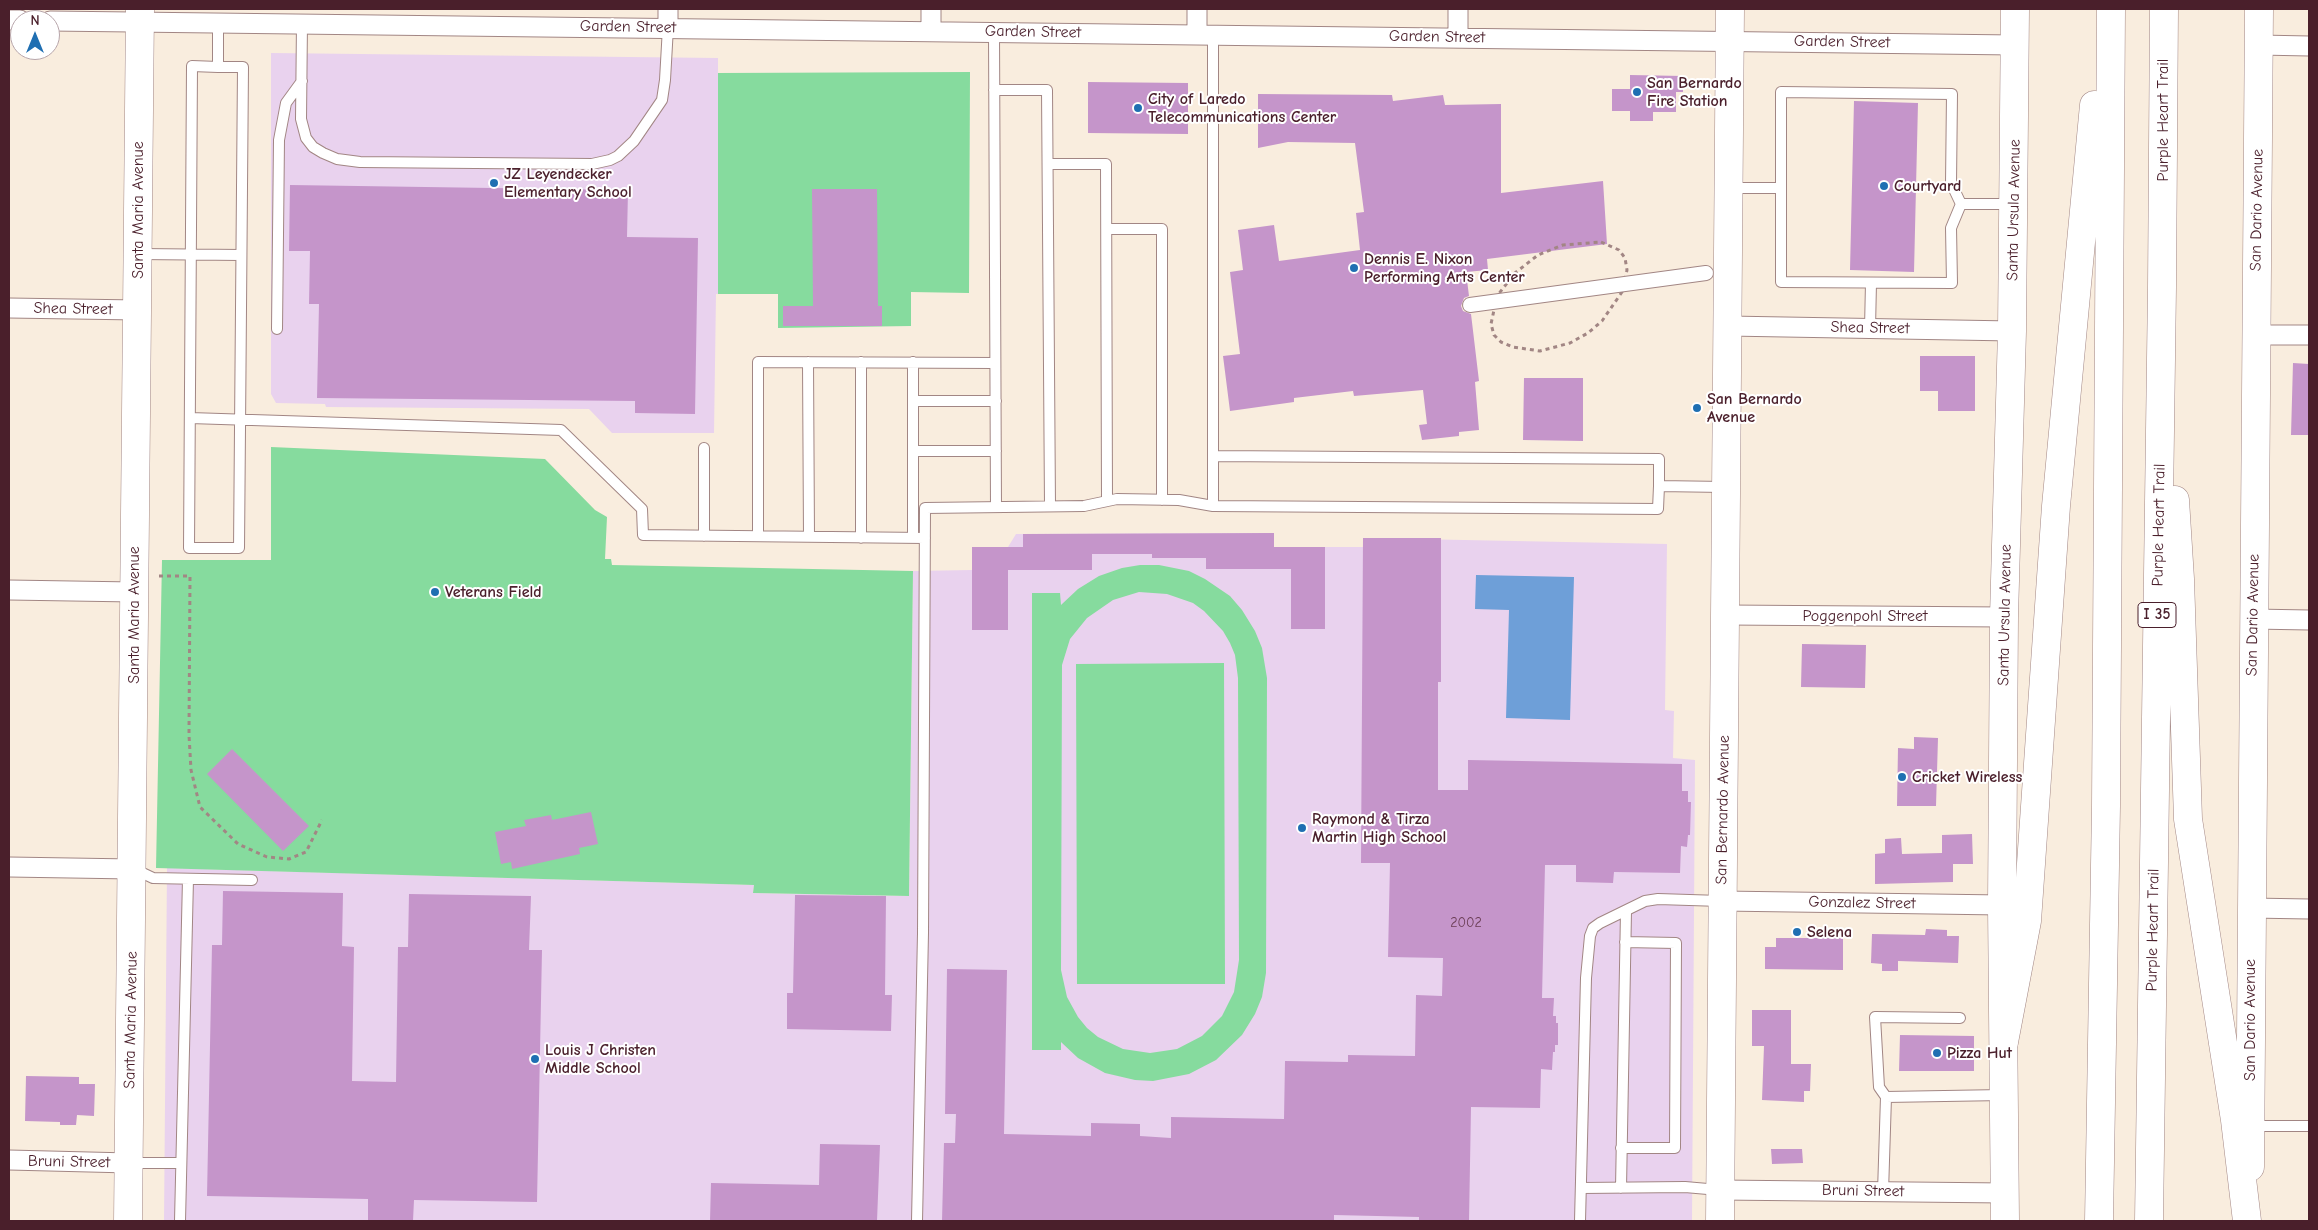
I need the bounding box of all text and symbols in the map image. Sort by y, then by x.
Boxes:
north arrow [10,10,60,60]
text: N [30,12,40,29]
street label: Garden Street [580,17,676,37]
street label: Garden Street [985,22,1081,42]
street label: Garden Street [1389,27,1485,47]
street label: Garden Street [1794,32,1890,52]
street label: Purple Heart Trail [2153,59,2173,181]
place label: San Bernardo Fire Station [1647,73,1742,111]
marker: San Bernardo Fire Station [1631,86,1643,98]
place label: City of Laredo Telecommunications Center [1148,89,1336,127]
marker: City of Laredo Telecommunications Center [1132,102,1144,114]
street label: Santa Ursula Avenue [2003,139,2025,281]
street label: Santa Maria Avenue [128,141,148,279]
street label: San Dario Avenue [2246,149,2268,271]
place label: JZ Leyendecker Elementary School [504,164,632,202]
place label: Courtyard [1894,176,1961,196]
marker: JZ Leyendecker Elementary School [488,177,500,189]
marker: Courtyard [1878,180,1890,192]
place label: Dennis E. Nixon Performing Arts Center [1364,249,1525,287]
marker: Dennis E. Nixon Performing Arts Center [1348,262,1360,274]
street label: Shea Street [33,299,113,319]
street label: Shea Street [1830,318,1910,338]
place label: San Bernardo Avenue [1707,389,1802,427]
marker: San Bernardo Avenue [1691,402,1703,414]
street label: Purple Heart Trail [2148,463,2170,587]
street label: Santa Ursula Avenue [1994,544,2016,686]
street label: Santa Maria Avenue [124,546,144,684]
street label: San Dario Avenue [2242,554,2264,676]
place label: Veterans Field [445,582,542,602]
marker: Veterans Field [429,586,441,598]
road number: I 35 [2138,602,2176,628]
street label: Poggenpohl Street [1802,606,1928,626]
street label: San Bernardo Avenue [1712,735,1734,885]
place label: Cricket Wireless [1912,767,2022,787]
marker: Cricket Wireless [1896,771,1908,783]
place label: Raymond & Tirza Martin High School [1312,809,1446,847]
marker: Raymond & Tirza Martin High School [1296,822,1308,834]
street label: Purple Heart Trail [2142,868,2164,992]
street label: Gonzalez Street [1808,892,1916,914]
house number: 2002 [1450,915,1482,931]
place label: Selena [1807,922,1852,942]
marker: Selena [1791,926,1803,938]
street label: Santa Maria Avenue [120,951,142,1089]
street label: San Dario Avenue [2240,959,2260,1081]
place label: Louis J Christen Middle School [545,1040,656,1078]
place label: Pizza Hut [1947,1043,2012,1063]
marker: Pizza Hut [1931,1047,1943,1059]
marker: Louis J Christen Middle School [529,1053,541,1065]
street label: Bruni Street [28,1152,110,1172]
street label: Bruni Street [1822,1181,1904,1201]

